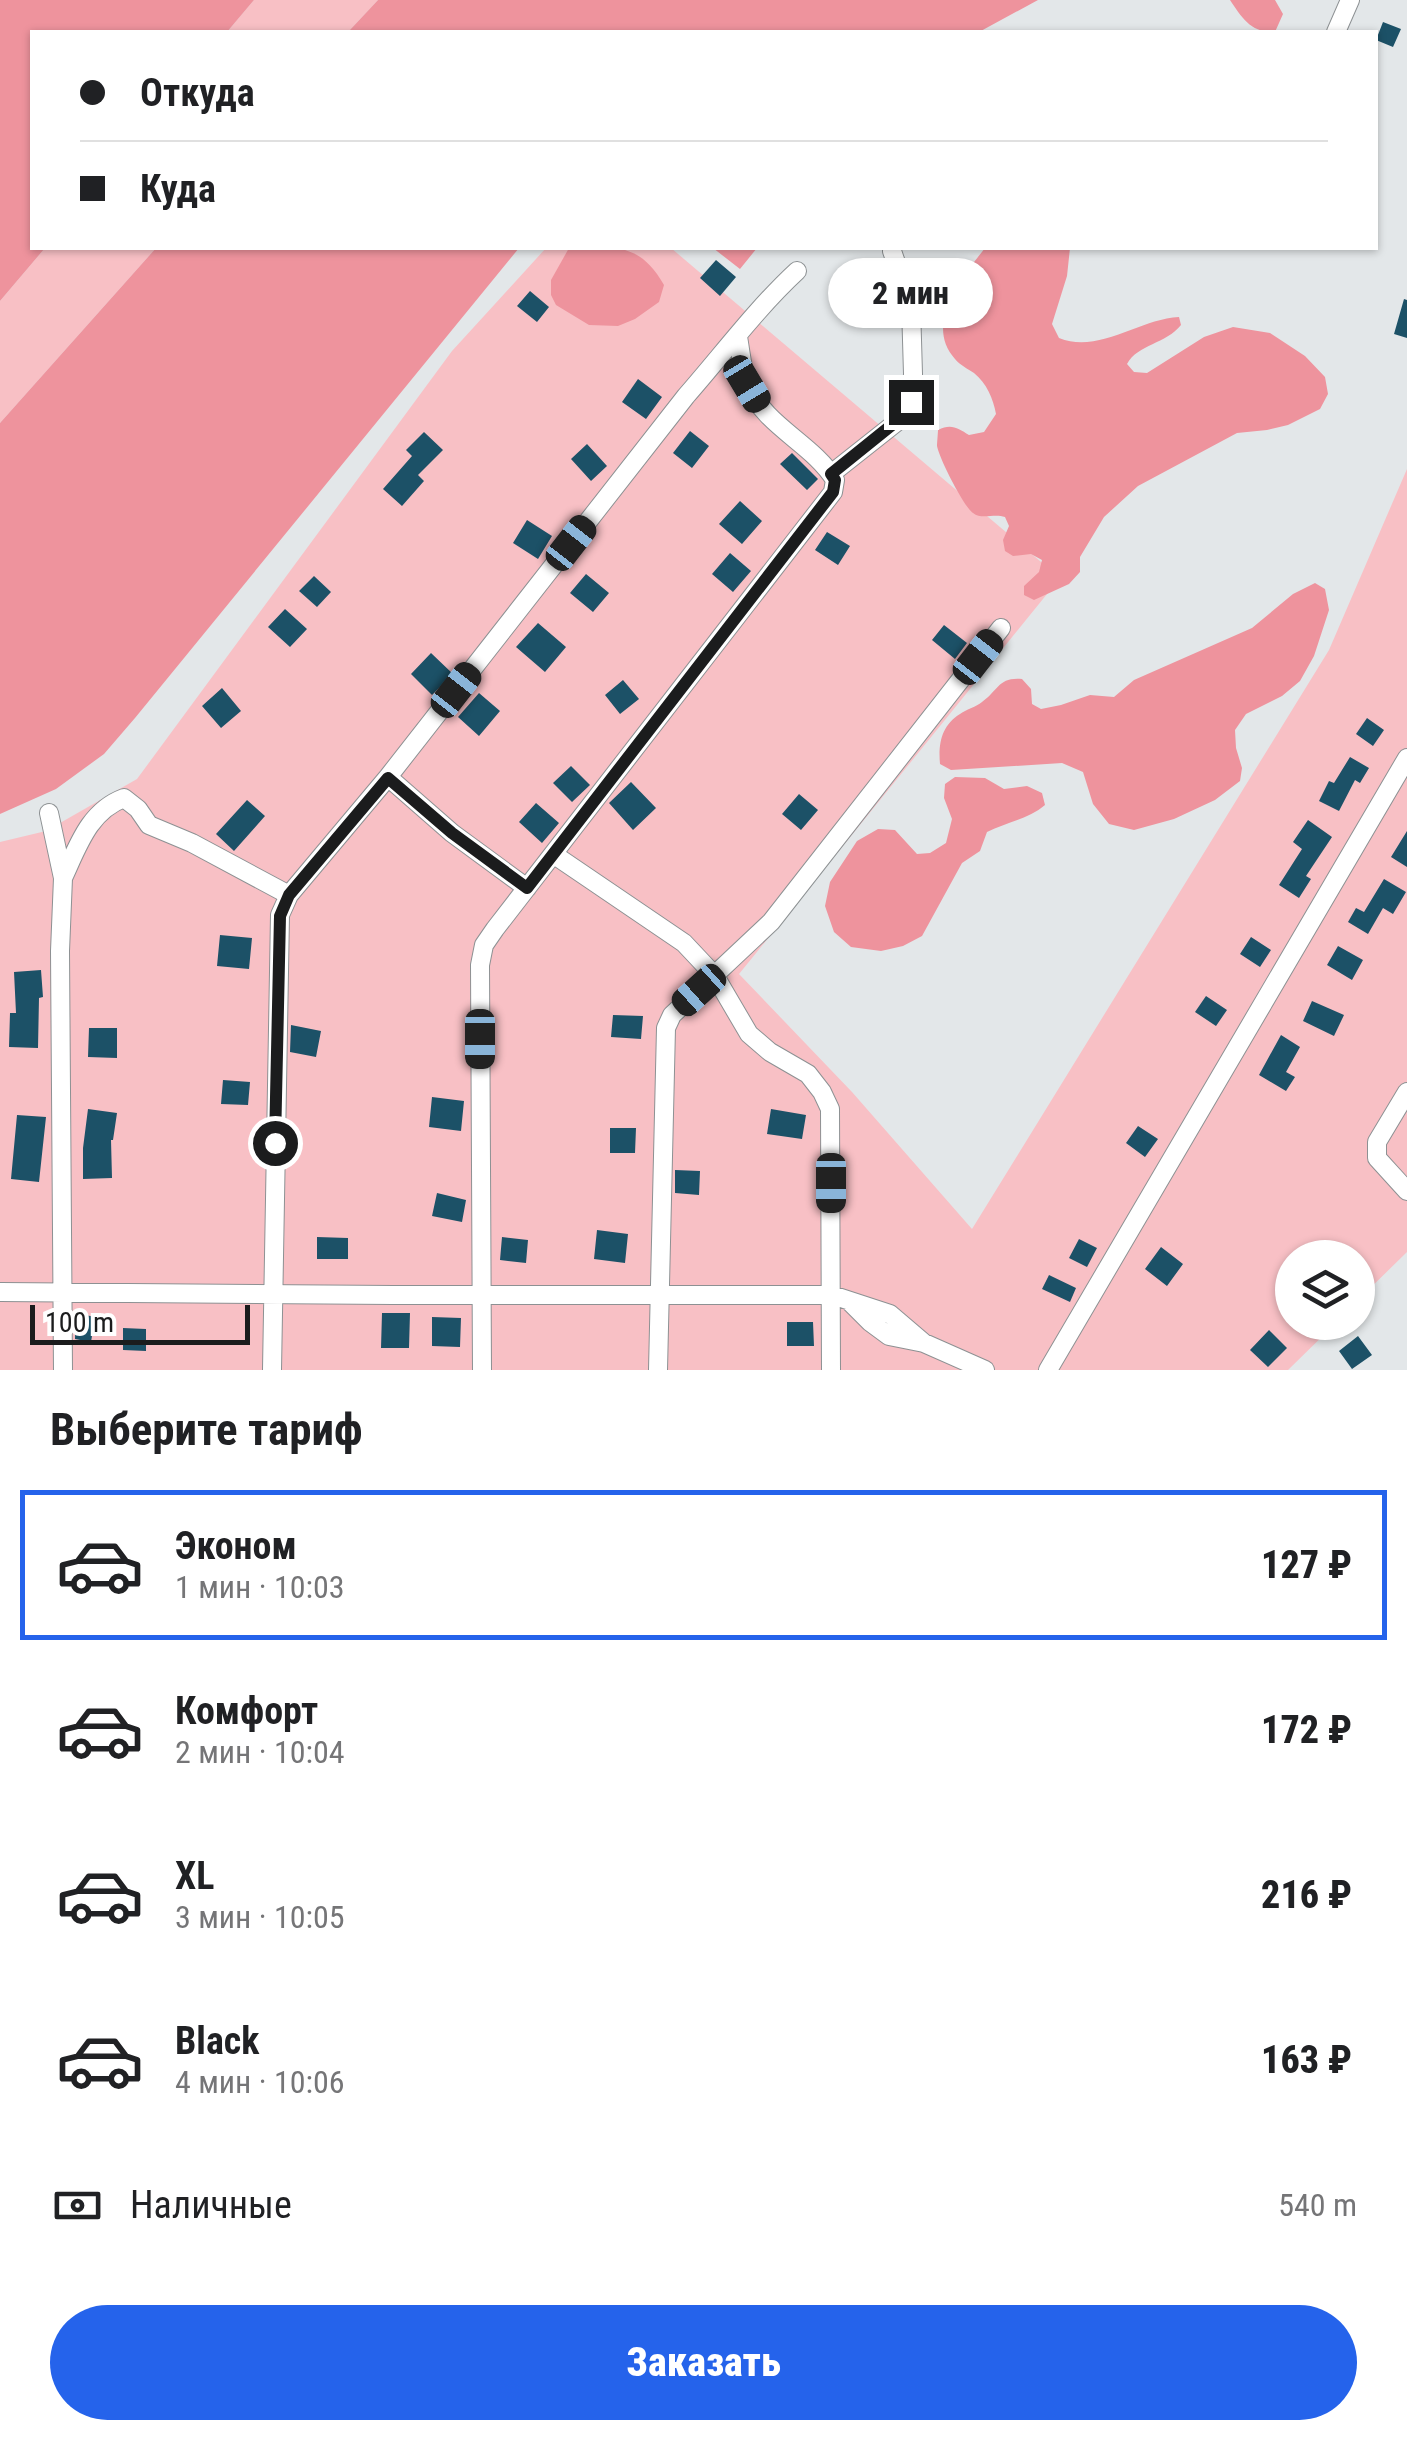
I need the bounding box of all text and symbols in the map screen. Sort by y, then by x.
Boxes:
text: Откуда [140,71,255,115]
text: Куда [140,167,216,211]
callout: 2 мин [828,257,994,327]
text: 2 мин [872,274,949,312]
car [719,351,775,417]
route end [889,380,934,425]
car [541,510,601,576]
car [948,624,1008,690]
car [426,657,486,723]
car [667,959,731,1021]
car [465,1009,495,1069]
route start [253,1121,298,1166]
car [816,1153,846,1213]
map controls [1275,1240,1375,1340]
button: layers [1275,1240,1375,1340]
scale bar [30,1300,250,1344]
text: 100 m [45,1306,114,1339]
text: Выберите тариф [50,1403,363,1456]
icon: car [55,1520,145,1610]
text: Эконом [175,1524,297,1568]
text: 127 ₽ [1261,1543,1352,1587]
text: 1 мин · 10:03 [175,1568,345,1606]
icon: car [55,1685,145,1775]
text: Комфорт [175,1689,318,1733]
text: 172 ₽ [1261,1708,1352,1752]
text: 2 мин · 10:04 [175,1733,345,1771]
icon: car [55,1850,145,1940]
text: XL [175,1854,214,1898]
text: 216 ₽ [1261,1873,1352,1917]
text: 3 мин · 10:05 [175,1898,345,1936]
icon: car [55,2015,145,2105]
text: Black [175,2019,259,2063]
text: 163 ₽ [1261,2038,1352,2082]
text: 4 мин · 10:06 [175,2063,345,2101]
icon: cash [50,2178,105,2233]
text: Наличные [130,2183,292,2227]
text: 540 m [1278,2186,1357,2224]
button: Заказать [50,2305,1357,2420]

